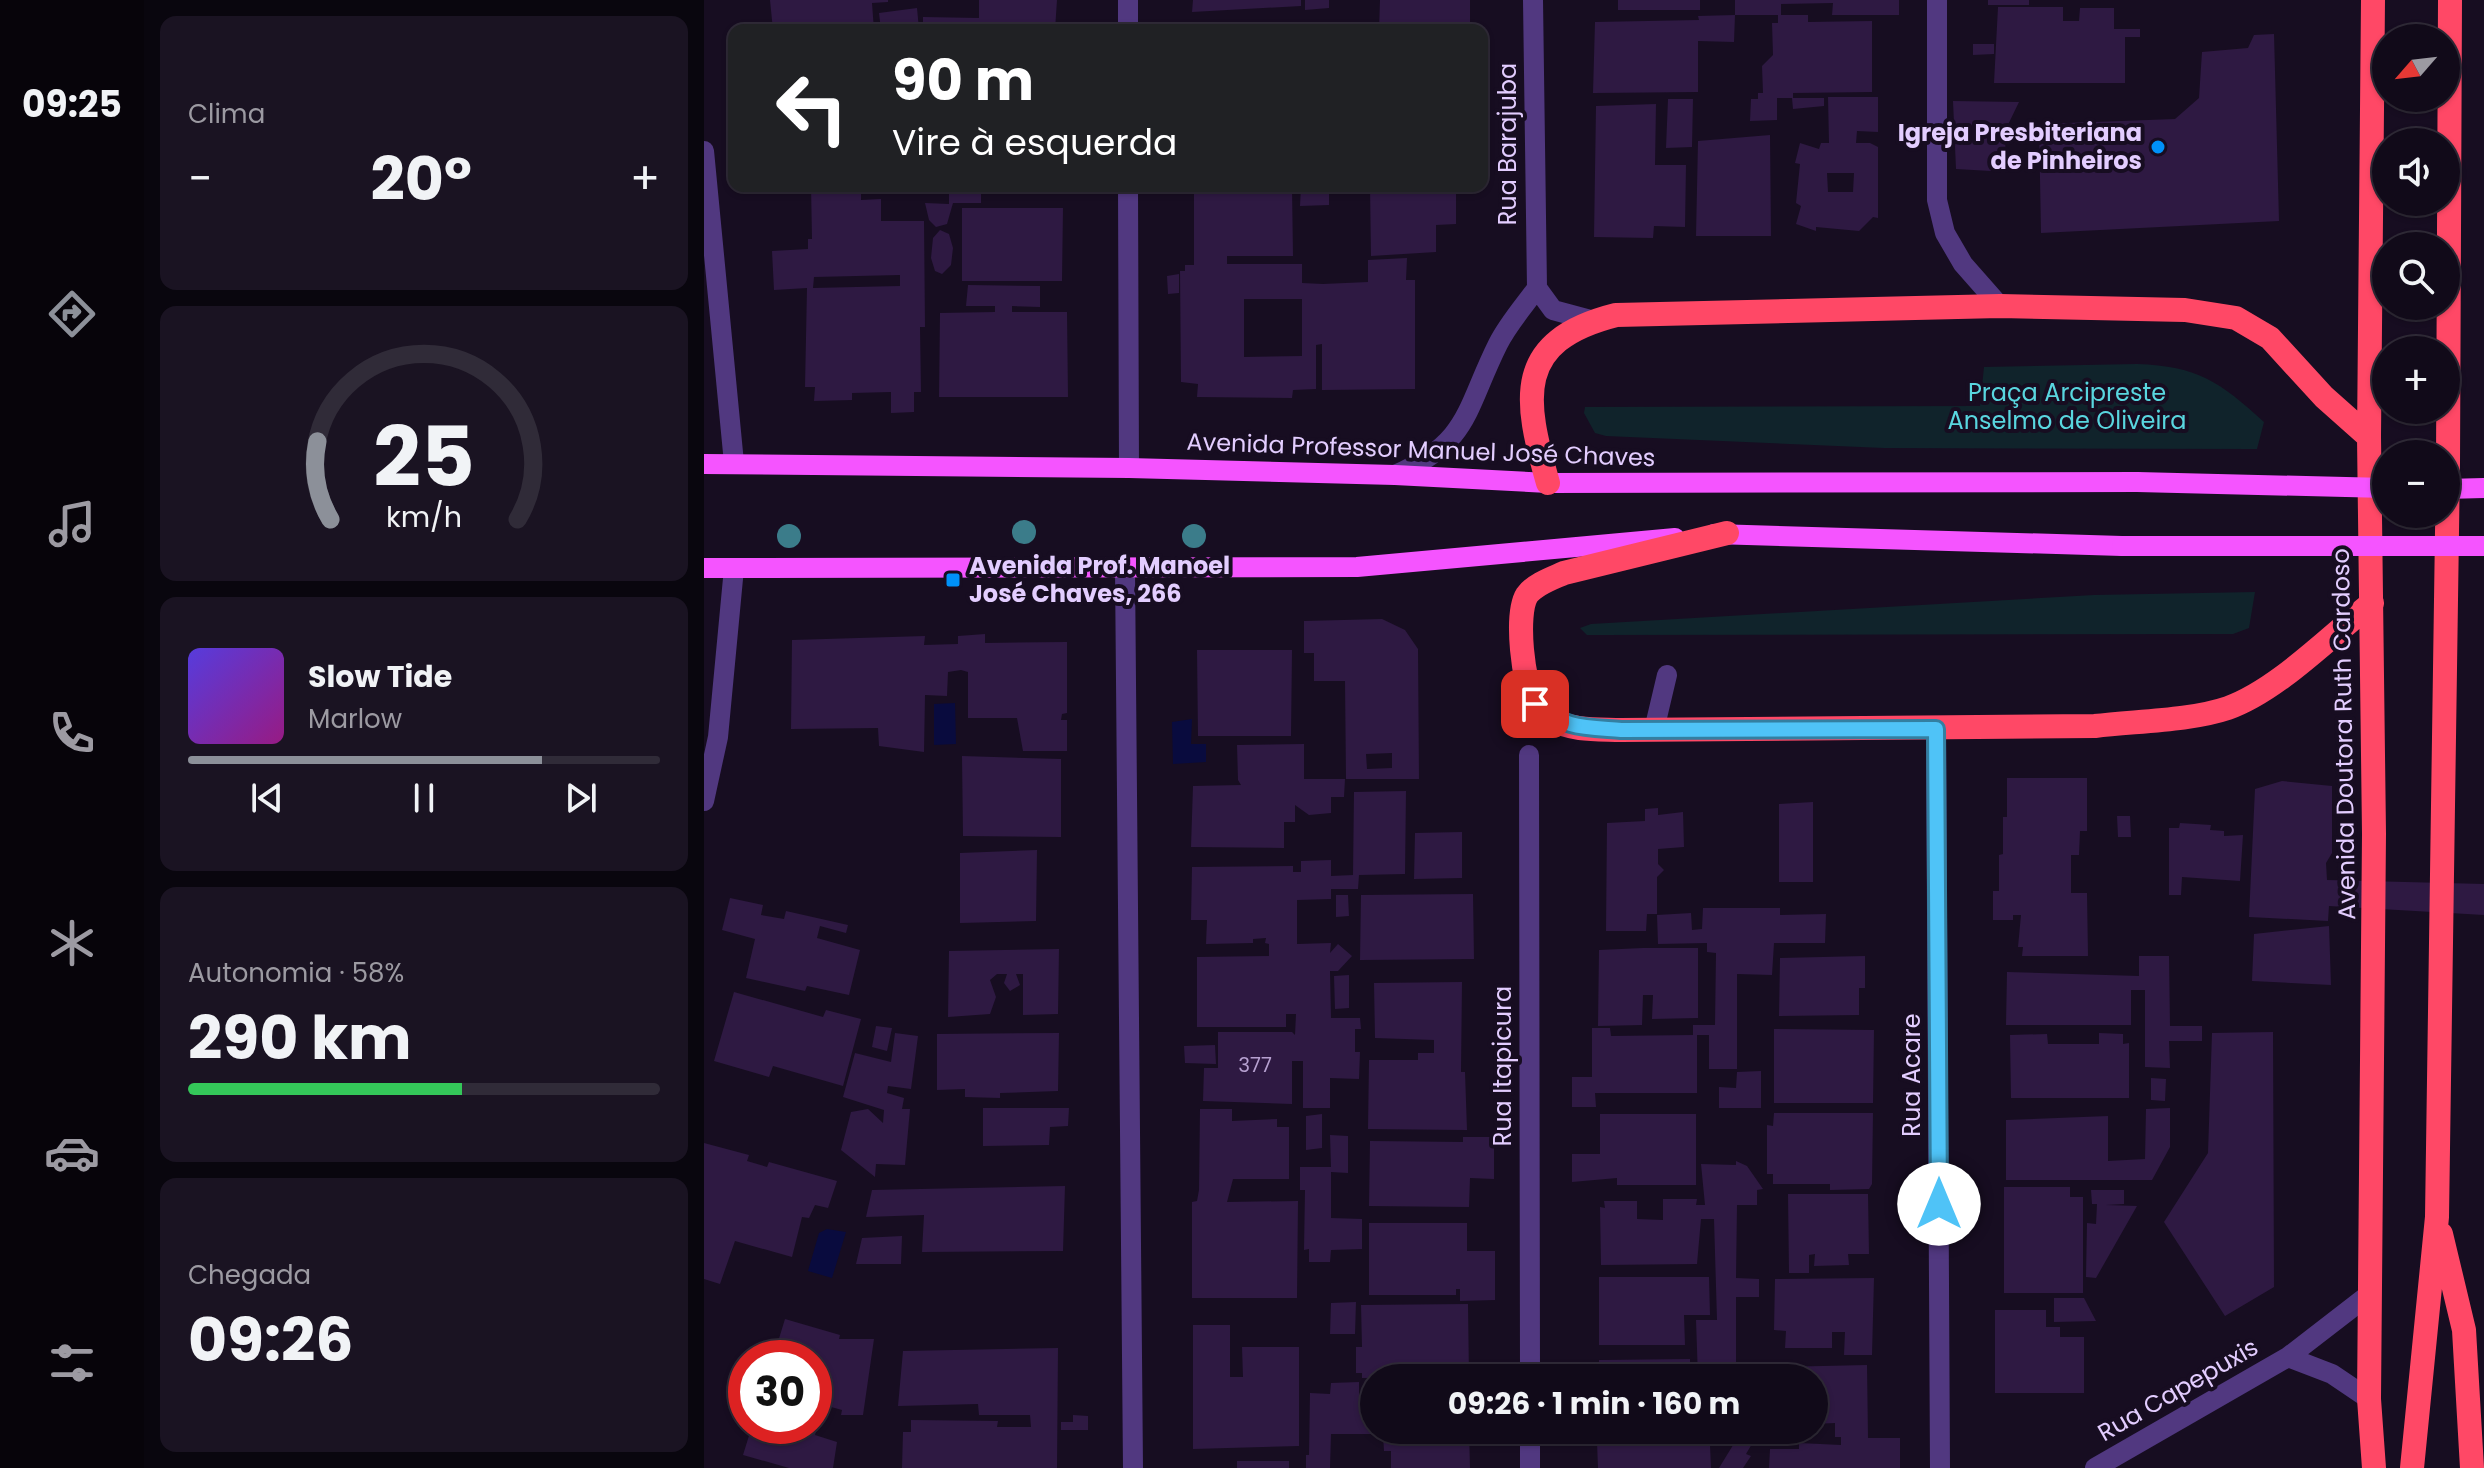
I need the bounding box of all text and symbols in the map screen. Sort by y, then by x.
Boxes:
north arrow [2372,24,2460,112]
map controls [2372,24,2460,528]
text: 90 m [892,41,1034,120]
icon: left [760,56,864,160]
street label: Rua Barajuba [1491,63,1524,225]
text: 09:25 [22,79,122,130]
text: Clima [188,96,265,132]
place label: Igreja Presbiteriana de Pinheiros [1898,116,2142,177]
text: Vire à esquerda [892,117,1177,168]
button: sound [2372,128,2460,216]
text: 20° [371,137,472,221]
marker: Igreja Presbiteriana de Pinheiros [2149,138,2167,156]
text: − [188,148,212,209]
text: + [630,148,660,209]
button: search [2372,232,2460,320]
icon: directions [44,286,100,342]
button: + [2372,336,2460,424]
park label: Praça Arcipreste Anselmo de Oliveira [1948,376,2186,437]
text: 25 [373,398,475,514]
street label: Avenida Professor Manuel José Chaves [1186,425,1656,474]
button: − [2372,440,2460,528]
icon: music [44,496,100,552]
text: km/h [386,497,462,537]
street label: Avenida Doutora Ruth Cardoso [2324,548,2363,920]
place label: Avenida Prof. Manoel José Chaves, 266 [969,549,1230,610]
marker: Avenida Prof. Manoel José Chaves, 266 [944,571,962,589]
text: Slow Tide [308,655,452,698]
pin [1501,670,1569,738]
icon: arrive [1513,682,1557,726]
text: Marlow [308,701,402,737]
icon: phone [44,705,100,761]
icon: previous [245,776,289,820]
icon: pause [402,776,446,820]
icon: next [559,776,603,820]
icon: climate [44,915,100,971]
text: Autonomia · 58% [188,955,404,991]
street label: Rua Itapicura [1486,986,1519,1146]
text: 290 km [188,996,412,1080]
street label: Rua Acare [1895,1013,1928,1137]
house number: 377 [1238,1051,1272,1079]
icon: car [44,1125,100,1181]
position arrow [1897,1162,1981,1246]
text: Chegada [188,1257,311,1293]
text: 09:26 [188,1298,354,1382]
street label: Rua Capepuxis [2092,1330,2264,1449]
icon: filters [44,1335,100,1391]
speed limit sign: 30 [728,1340,832,1444]
text: 09:26 · 1 min · 160 m [1448,1382,1740,1425]

